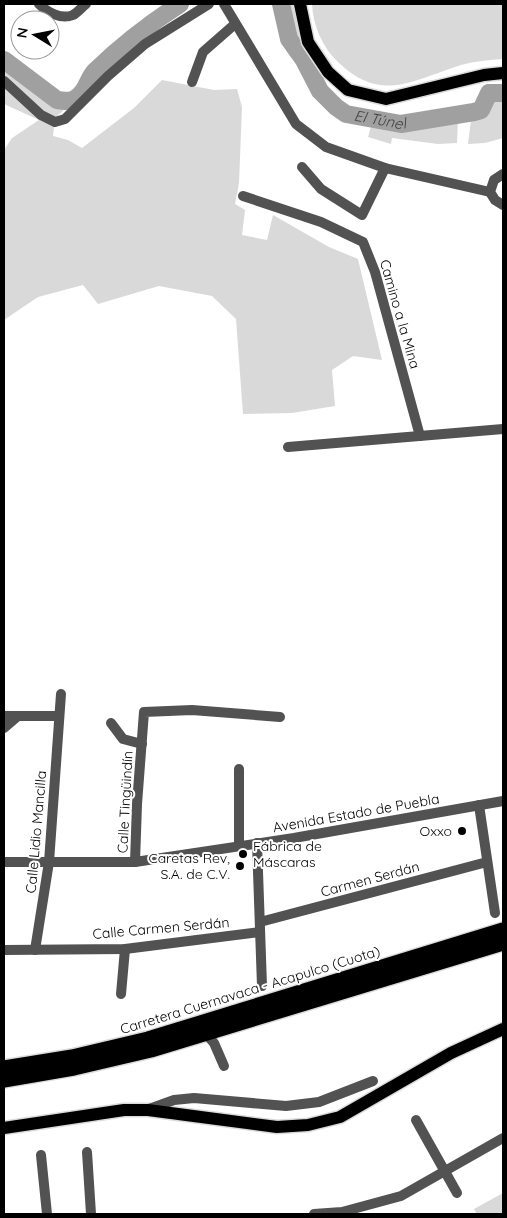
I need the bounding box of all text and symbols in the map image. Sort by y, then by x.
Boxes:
north arrow [10,10,60,60]
text: N [12,26,32,39]
water label: El Túnel [353,106,409,133]
street label: Camino a la Mina [376,257,424,371]
street label: Calle Tingüindín [113,750,137,854]
street label: Calle Lidio Mancilla [22,770,50,894]
street label: Avenida Estado de Puebla [271,789,441,837]
place label: Oxxo [420,822,452,840]
marker: Oxxo [456,825,468,837]
place label: Fábrica de Máscaras [253,837,322,871]
marker: Fábrica de Máscaras [237,848,249,860]
place label: Caretas Rev, S.A. de C.V. [148,849,230,883]
street label: Carmen Serdán [319,857,421,901]
marker: Caretas Rev, S.A. de C.V. [234,860,246,872]
street label: Calle Carmen Serdán [92,913,230,943]
street label: Carretera Cuernavaca - Acapulco (Cuota) [118,942,382,1038]

